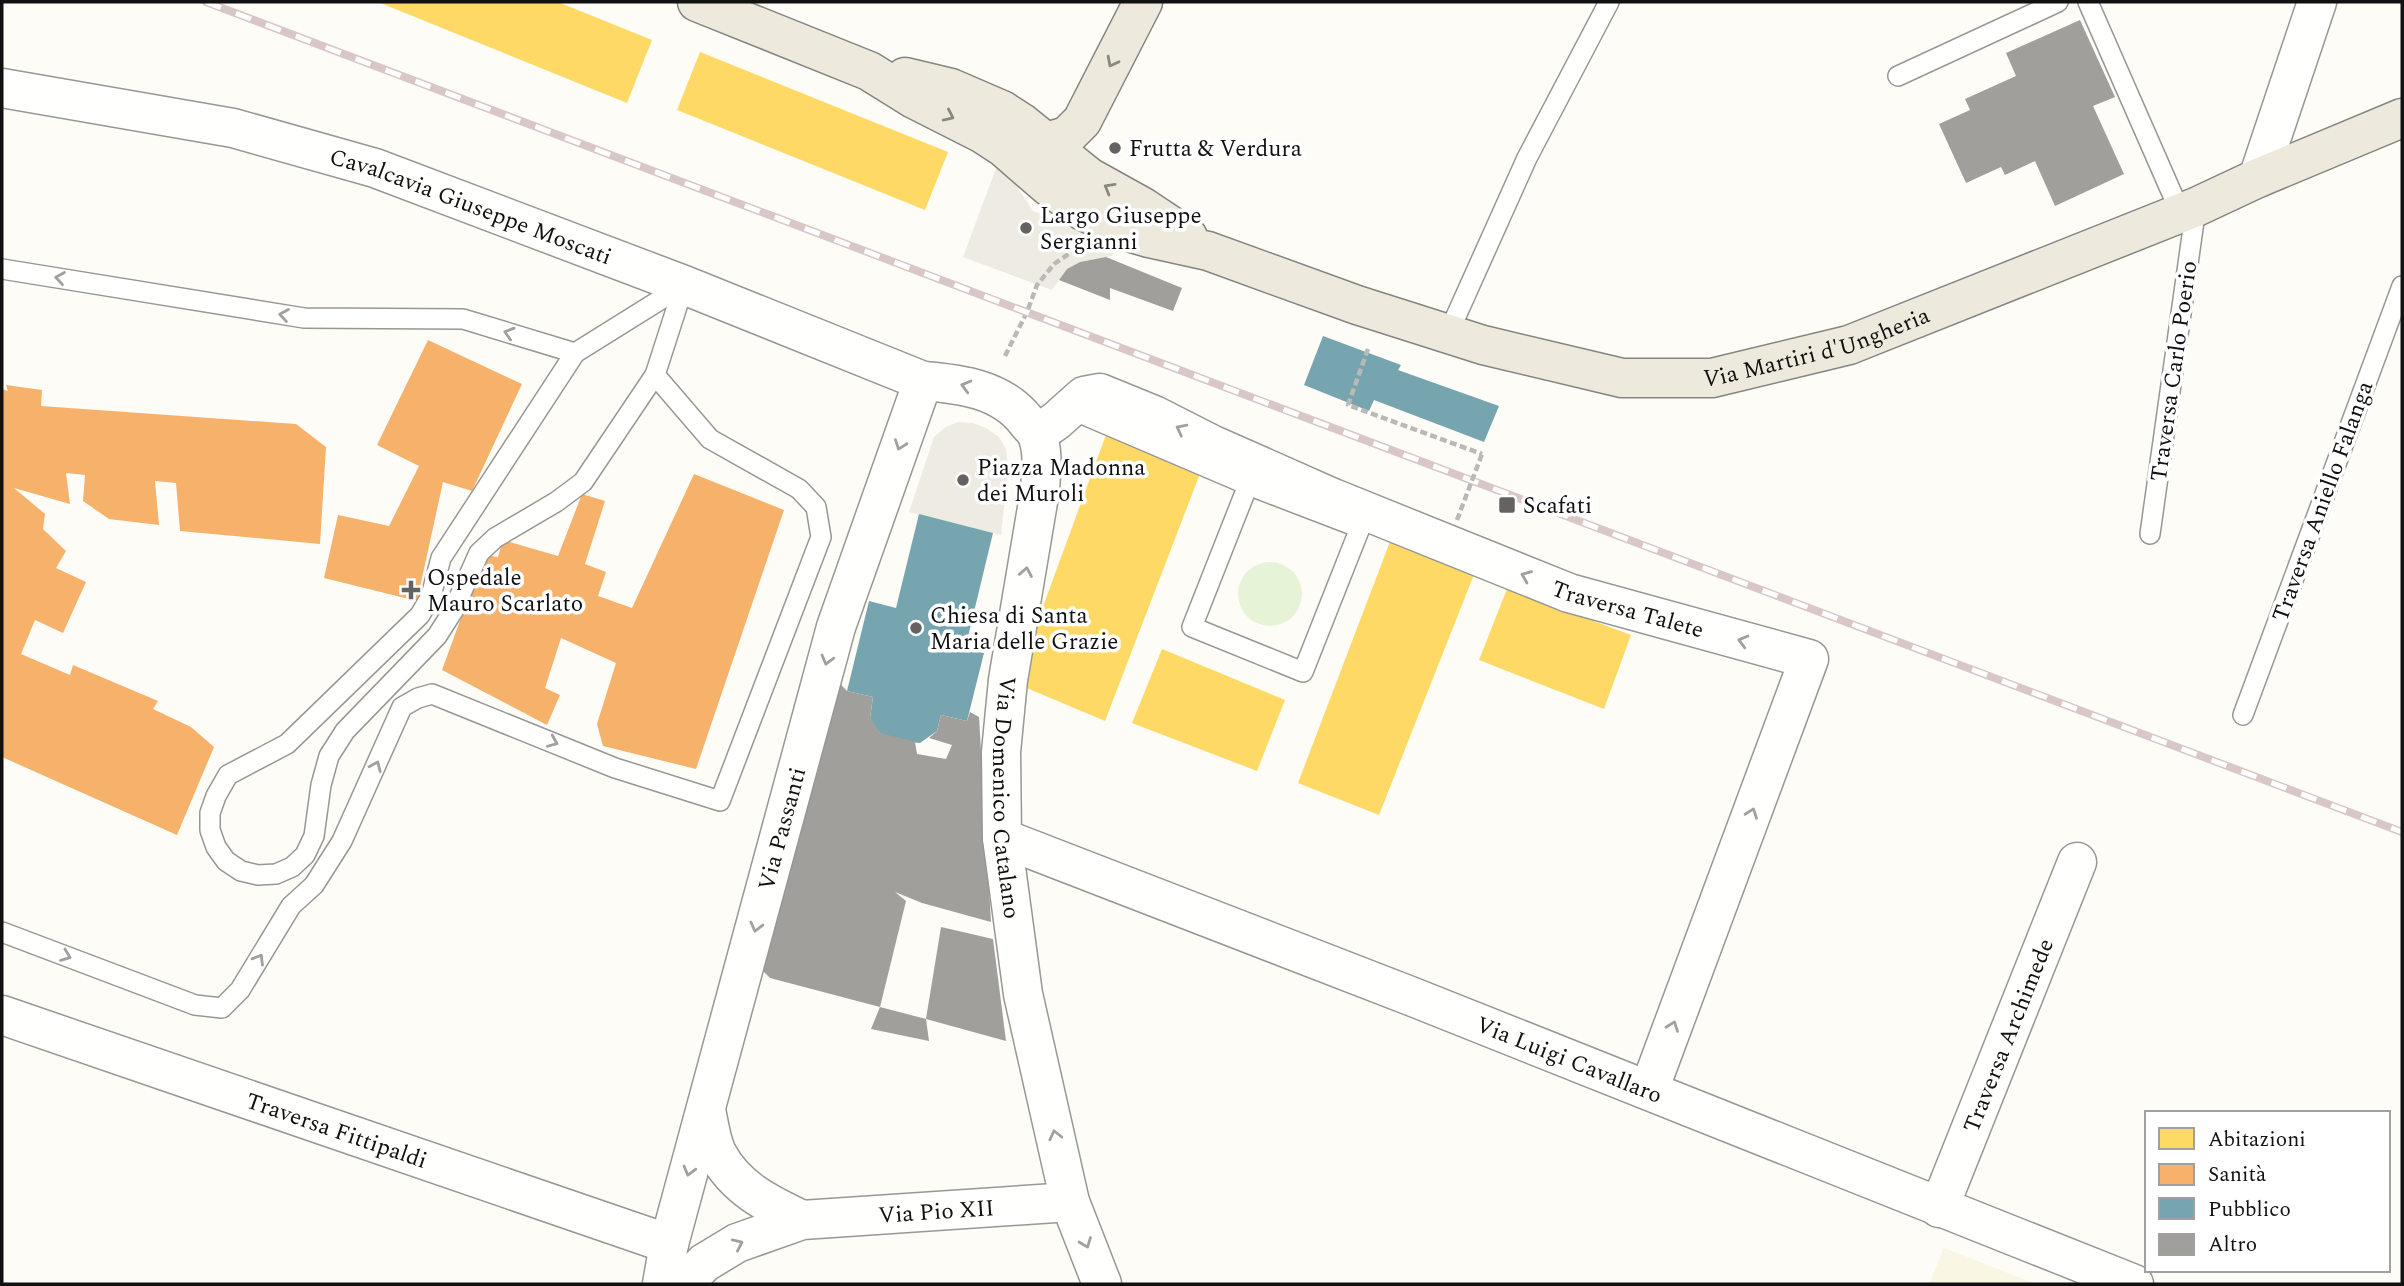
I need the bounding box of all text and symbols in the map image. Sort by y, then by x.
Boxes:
one-way arrow [1106,55,1120,68]
one-way arrow [942,108,954,122]
place label: Frutta & Verdura [1129,132,1302,167]
street label: Cavalcavia Giuseppe Moscati [325,140,617,275]
marker: Frutta & Verdura [1107,140,1123,156]
one-way arrow [1104,183,1116,196]
place label: Largo Giuseppe Sergianni [1040,199,1202,260]
marker: Largo Giuseppe Sergianni [1018,220,1034,236]
street label: Traversa Carlo Poerio [2142,259,2207,484]
one-way arrow [54,271,66,286]
street label: Via Martiri d'Ungheria [1703,299,1935,397]
one-way arrow [279,308,290,323]
one-way arrow [504,327,516,341]
street label: Traversa Aniello Falanga [2264,376,2383,627]
one-way arrow [960,380,972,394]
one-way arrow [1176,423,1188,437]
one-way arrow [894,438,908,450]
place label: Piazza Madonna dei Muroli [977,451,1146,512]
marker: Piazza Madonna dei Muroli [955,472,971,488]
place label: Scafati [1523,489,1592,524]
marker: Scafati [1497,495,1517,515]
place label: Ospedale Mauro Scarlato [427,561,583,622]
one-way arrow [1018,566,1033,578]
one-way arrow [1520,570,1532,584]
street label: Traversa Talete [1546,572,1708,648]
marker: Ospedale Mauro Scarlato [401,580,421,600]
place label: Chiesa di Santa Maria delle Grazie [930,599,1119,660]
marker: Chiesa di Santa Maria delle Grazie [908,620,924,636]
one-way arrow [1737,635,1749,649]
one-way arrow [821,654,835,666]
street label: Via Domenico Catalano [982,674,1029,921]
one-way arrow [545,734,558,748]
one-way arrow [368,760,382,773]
street label: Via Passanti [749,763,816,895]
one-way arrow [1744,807,1758,819]
one-way arrow [749,921,764,933]
street label: Traversa Archimede [1955,933,2064,1138]
one-way arrow [59,947,71,961]
one-way arrow [251,953,264,966]
street label: Via Luigi Cavallaro [1470,1008,1667,1113]
one-way arrow [1664,1021,1678,1033]
street label: Traversa Fittipaldi [241,1084,432,1179]
legend [2145,1111,2390,1272]
text: Abitazioni [2208,1124,2306,1156]
one-way arrow [1049,1129,1063,1141]
text: Sanità [2208,1159,2267,1191]
one-way arrow [683,1164,698,1176]
street label: Via Pio XII [877,1191,995,1234]
text: Pubblico [2208,1194,2291,1226]
text: Altro [2208,1229,2257,1261]
one-way arrow [1078,1236,1092,1249]
one-way arrow [731,1238,743,1252]

